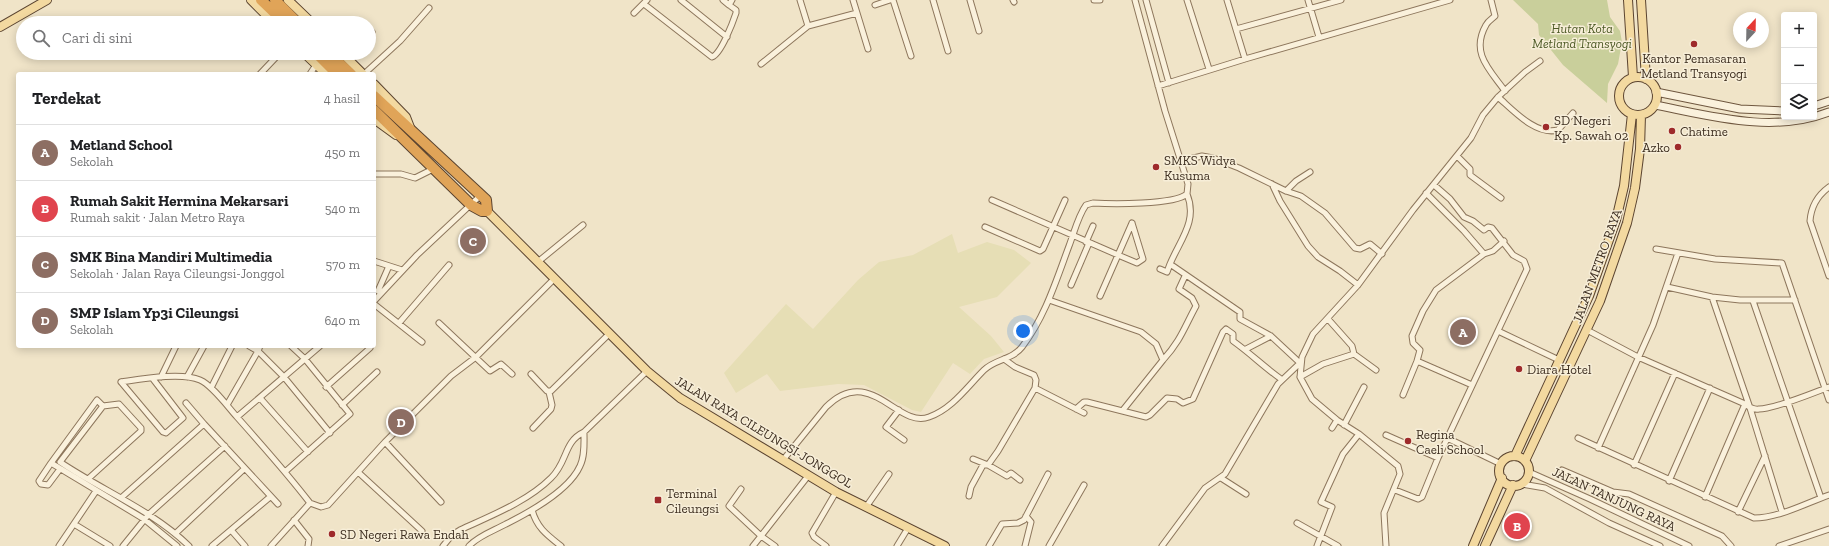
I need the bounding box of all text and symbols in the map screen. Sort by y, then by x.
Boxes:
north arrow [1733,12,1769,48]
map controls [1781,12,1817,120]
button: + [1781,12,1817,48]
search box [16,16,376,60]
park label: Hutan Kota Metland Transyogi [1532,21,1632,51]
icon: search [30,27,52,49]
text: Cari di sini [62,29,132,47]
marker: Kantor Pemasaran Metland Transyogi [1689,39,1699,49]
button: − [1781,48,1817,84]
place label: Kantor Pemasaran Metland Transyogi [1641,51,1747,81]
button: layers [1781,84,1817,120]
text: Terdekat [32,88,101,108]
text: 4 hasil [324,91,360,106]
place label: SD Negeri Kp. Sawah 02 [1554,113,1629,143]
marker: SD Negeri Kp. Sawah 02 [1541,122,1551,132]
place label: Chatime [1680,124,1728,139]
marker: Chatime [1667,126,1677,136]
text: Metland School [70,136,173,154]
place label: Azko [1642,140,1670,155]
marker: Azko [1673,142,1683,152]
text: A [41,145,49,160]
text: 450 m [325,145,360,160]
place label: SMKS Widya Kusuma [1164,153,1236,183]
text: Sekolah [70,154,113,169]
marker: SMKS Widya Kusuma [1151,162,1161,172]
text: Rumah Sakit Hermina Mekarsari [70,192,288,210]
text: B [41,201,49,216]
text: 540 m [325,201,360,216]
street label: JALAN METRO RAYA [1569,206,1625,325]
text: Rumah sakit · Jalan Metro Raya [70,210,245,225]
pin: C [460,226,486,256]
text: SMK Bina Mandiri Multimedia [70,248,272,266]
text: C [41,257,49,272]
text: 570 m [326,257,360,272]
text: Sekolah · Jalan Raya Cileungsi-Jonggol [70,266,285,281]
text: SMP Islam Yp3i Cileungsi [70,304,239,322]
text: D [40,313,50,328]
text: 640 m [324,313,360,328]
pin: A [1450,317,1476,347]
your location [1013,321,1033,341]
text: Sekolah [70,322,113,337]
place label: Diara Hotel [1527,362,1592,377]
marker: Diara Hotel [1514,364,1524,374]
street label: JALAN RAYA CILEUNGSI-JONGGOL [673,373,855,491]
pin: D [388,407,414,437]
place label: Regina Caeli School [1416,427,1484,457]
marker: Regina Caeli School [1403,436,1413,446]
street label: JALAN TANJUNG RAYA [1550,464,1679,534]
place label: Terminal Cileungsi [666,486,719,516]
marker: Terminal Cileungsi [653,495,663,505]
pin: B [1504,511,1530,541]
place label: SD Negeri Rawa Endah [340,527,469,542]
marker: SD Negeri Rawa Endah [327,529,337,539]

